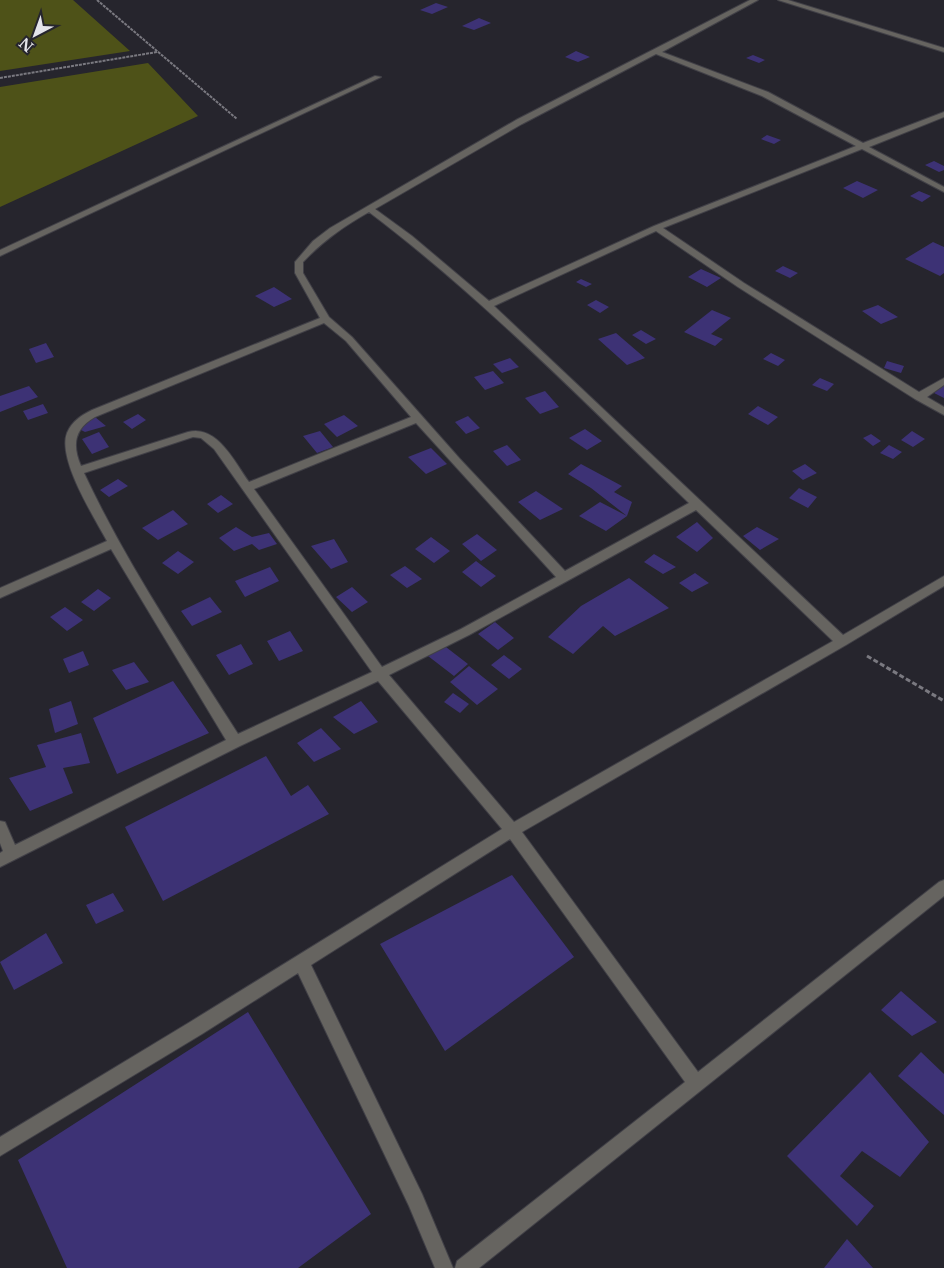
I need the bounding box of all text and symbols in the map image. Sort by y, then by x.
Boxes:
north arrow [10,10,60,60]
text: N [16,34,37,56]

